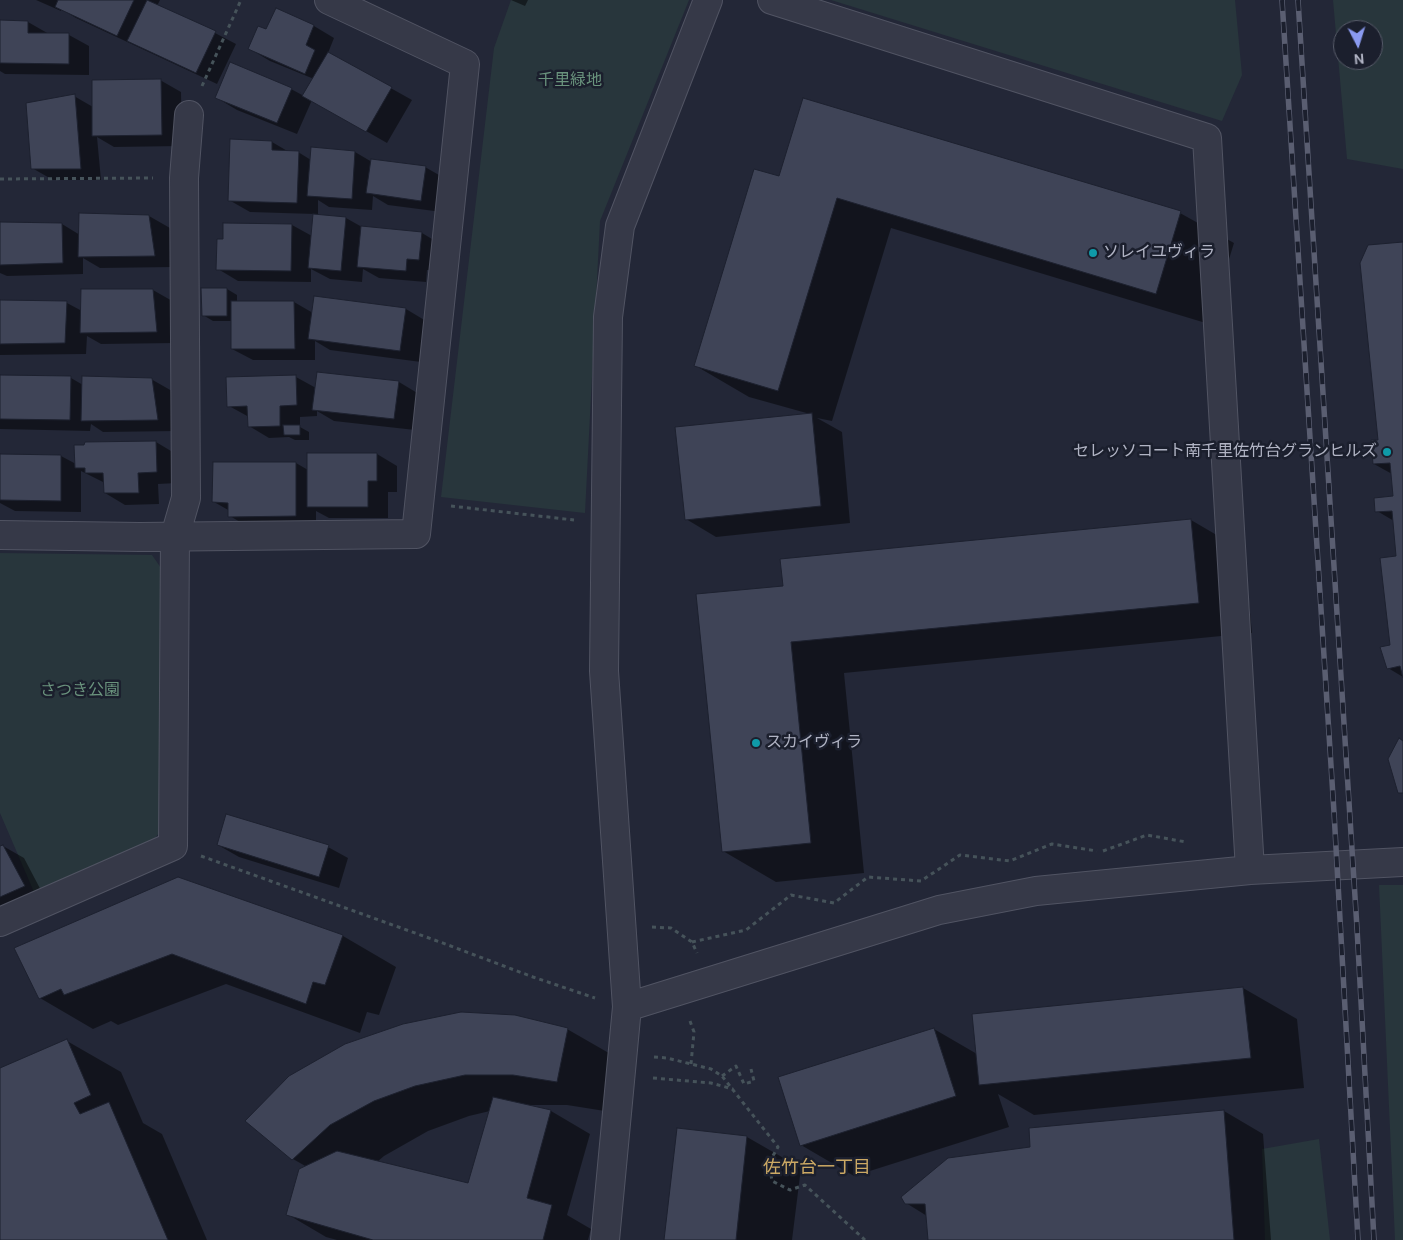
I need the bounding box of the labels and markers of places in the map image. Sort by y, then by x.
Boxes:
place label: ソレイユヴィラ [1103,243,1215,263]
marker: ソレイユヴィラ [1087,247,1099,259]
place label: セレッソコート南千里佐竹台グランヒルズ [1073,442,1377,462]
marker: セレッソコート南千里佐竹台グランヒルズ [1381,446,1393,458]
place label: スカイヴィラ [766,733,862,753]
marker: スカイヴィラ [750,737,762,749]

